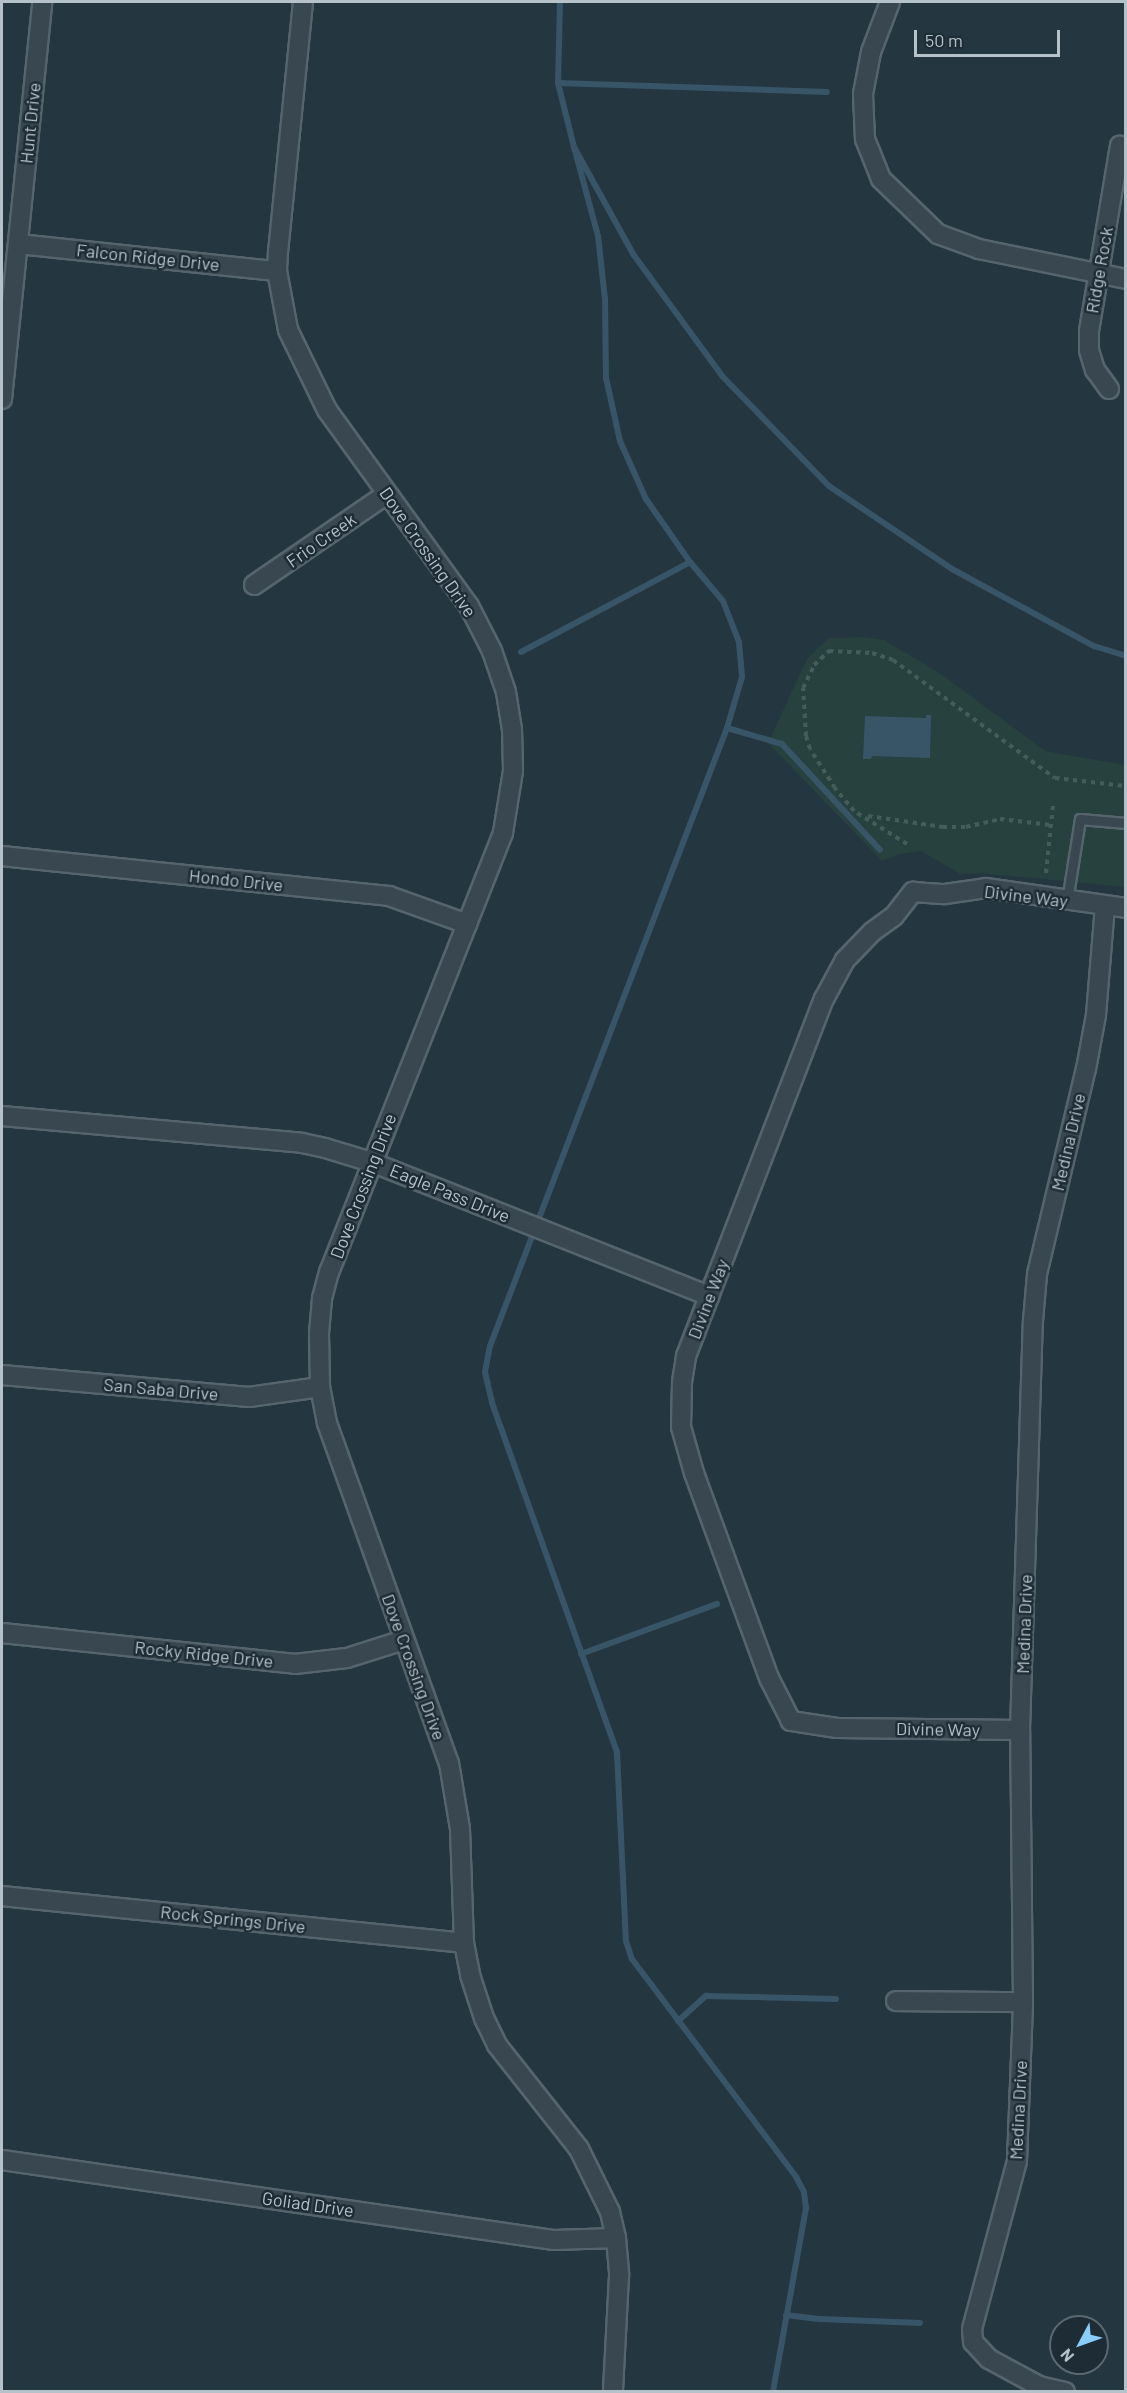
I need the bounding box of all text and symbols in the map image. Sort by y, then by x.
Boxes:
scale bar [917,18,1062,56]
text: 50 m [925,29,963,51]
street label: Hunt Drive [15,81,45,165]
street label: Ridge Rock [1081,225,1117,315]
street label: Falcon Ridge Drive [75,239,221,275]
street label: Dove Crossing Drive [375,483,481,621]
street label: Frio Creek [282,508,360,572]
street label: Hondo Drive [188,864,284,896]
street label: Divine Way [983,880,1069,912]
street label: Medina Drive [1046,1091,1090,1193]
street label: Dove Crossing Drive [325,1110,401,1262]
street label: Eagle Pass Drive [387,1159,513,1227]
street label: Divine Way [683,1256,733,1342]
street label: San Saba Drive [103,1373,219,1405]
street label: Medina Drive [1011,1574,1037,1674]
street label: Dove Crossing Drive [378,1591,450,1743]
street label: Rocky Ridge Drive [134,1636,274,1672]
street label: Divine Way [896,1717,980,1741]
street label: Rock Springs Drive [159,1901,307,1937]
street label: Medina Drive [1005,2060,1031,2160]
street label: Goliad Drive [261,2187,355,2221]
north arrow [1049,2315,1109,2375]
text: N [1056,2346,1077,2366]

